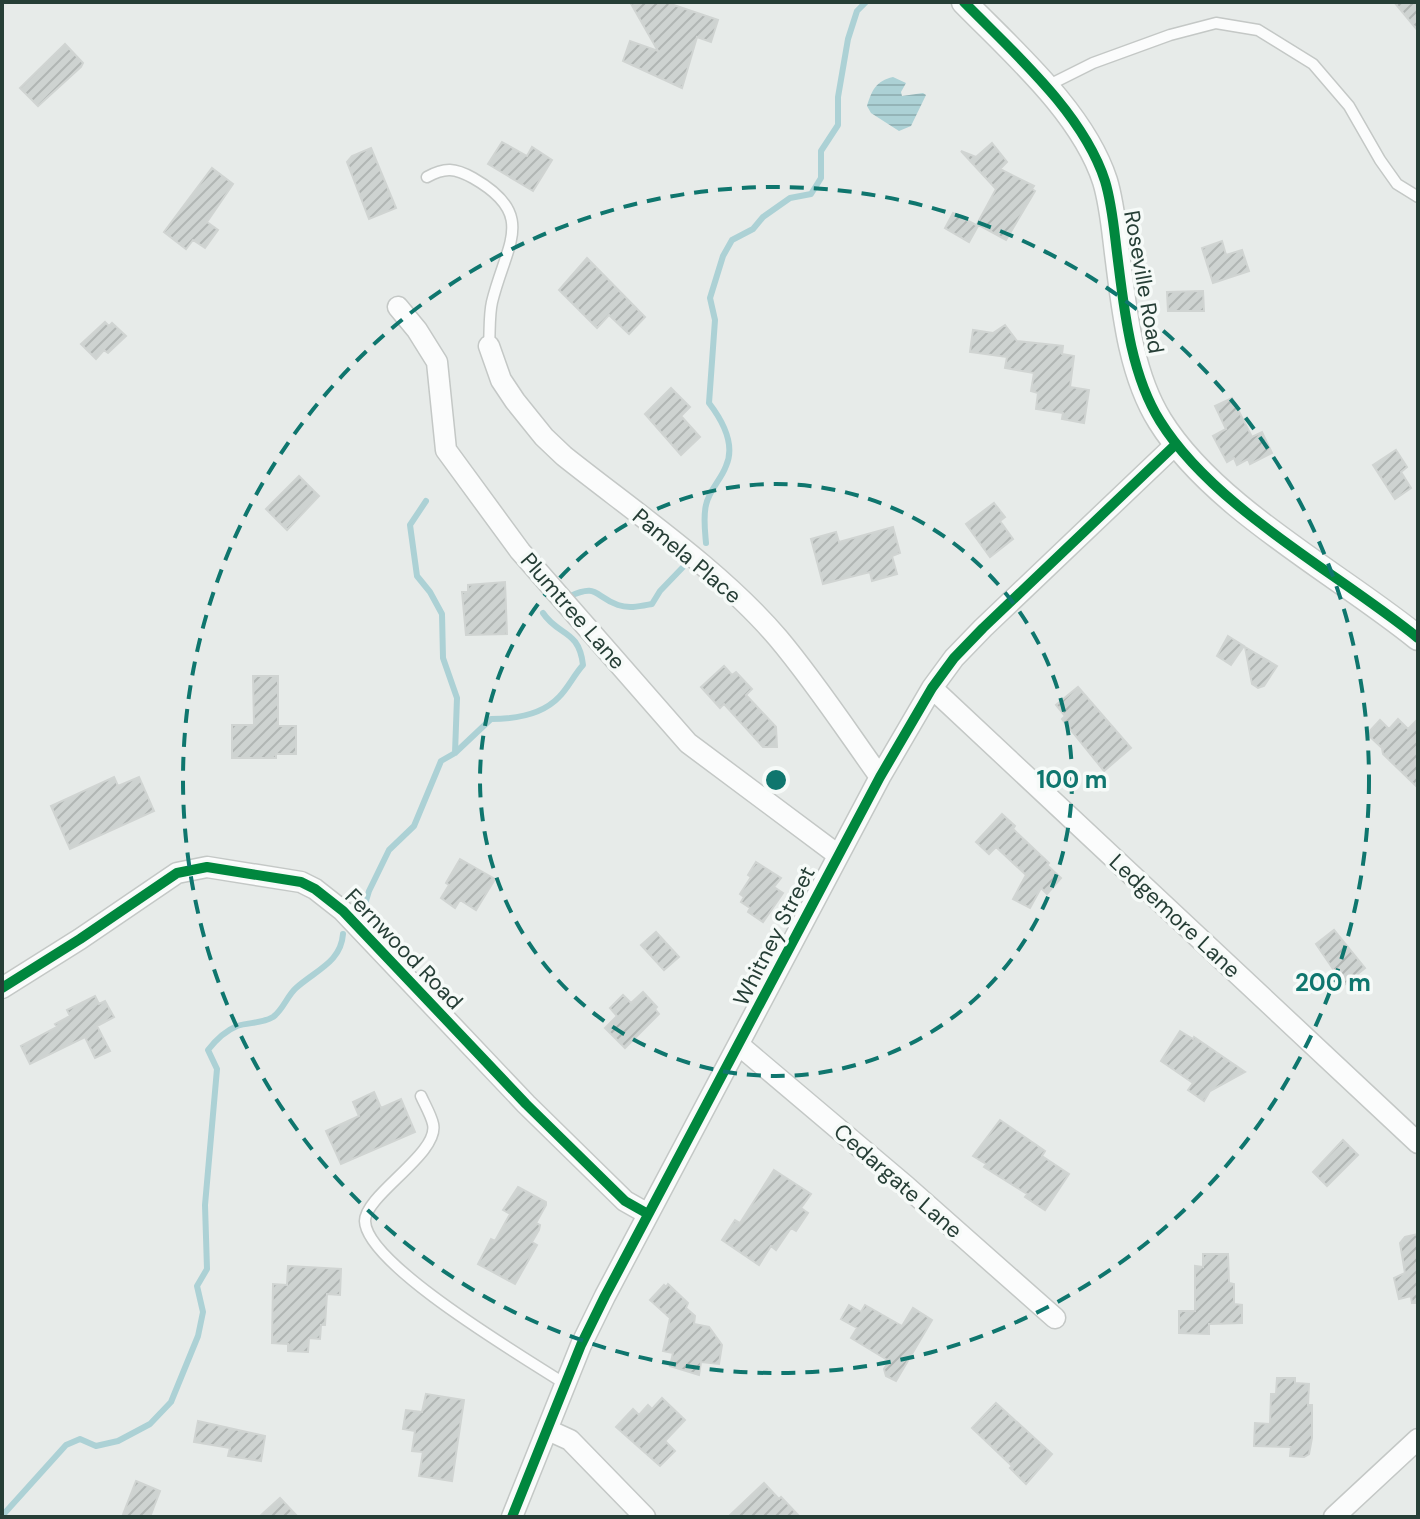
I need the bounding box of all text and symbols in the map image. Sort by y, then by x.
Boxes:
street label: Roseville Road [1117,208,1171,356]
street label: Pamela Place [626,502,748,610]
street label: Plumtree Lane [514,546,632,676]
text: 100 m [1037,764,1107,795]
centre of rings [762,766,790,794]
street label: Ledgemore Lane [1103,848,1247,984]
street label: Whitney Street [726,861,822,1011]
street label: Fernwood Road [339,882,469,1016]
text: 200 m [1295,967,1371,998]
street label: Cedargate Lane [828,1117,968,1245]

